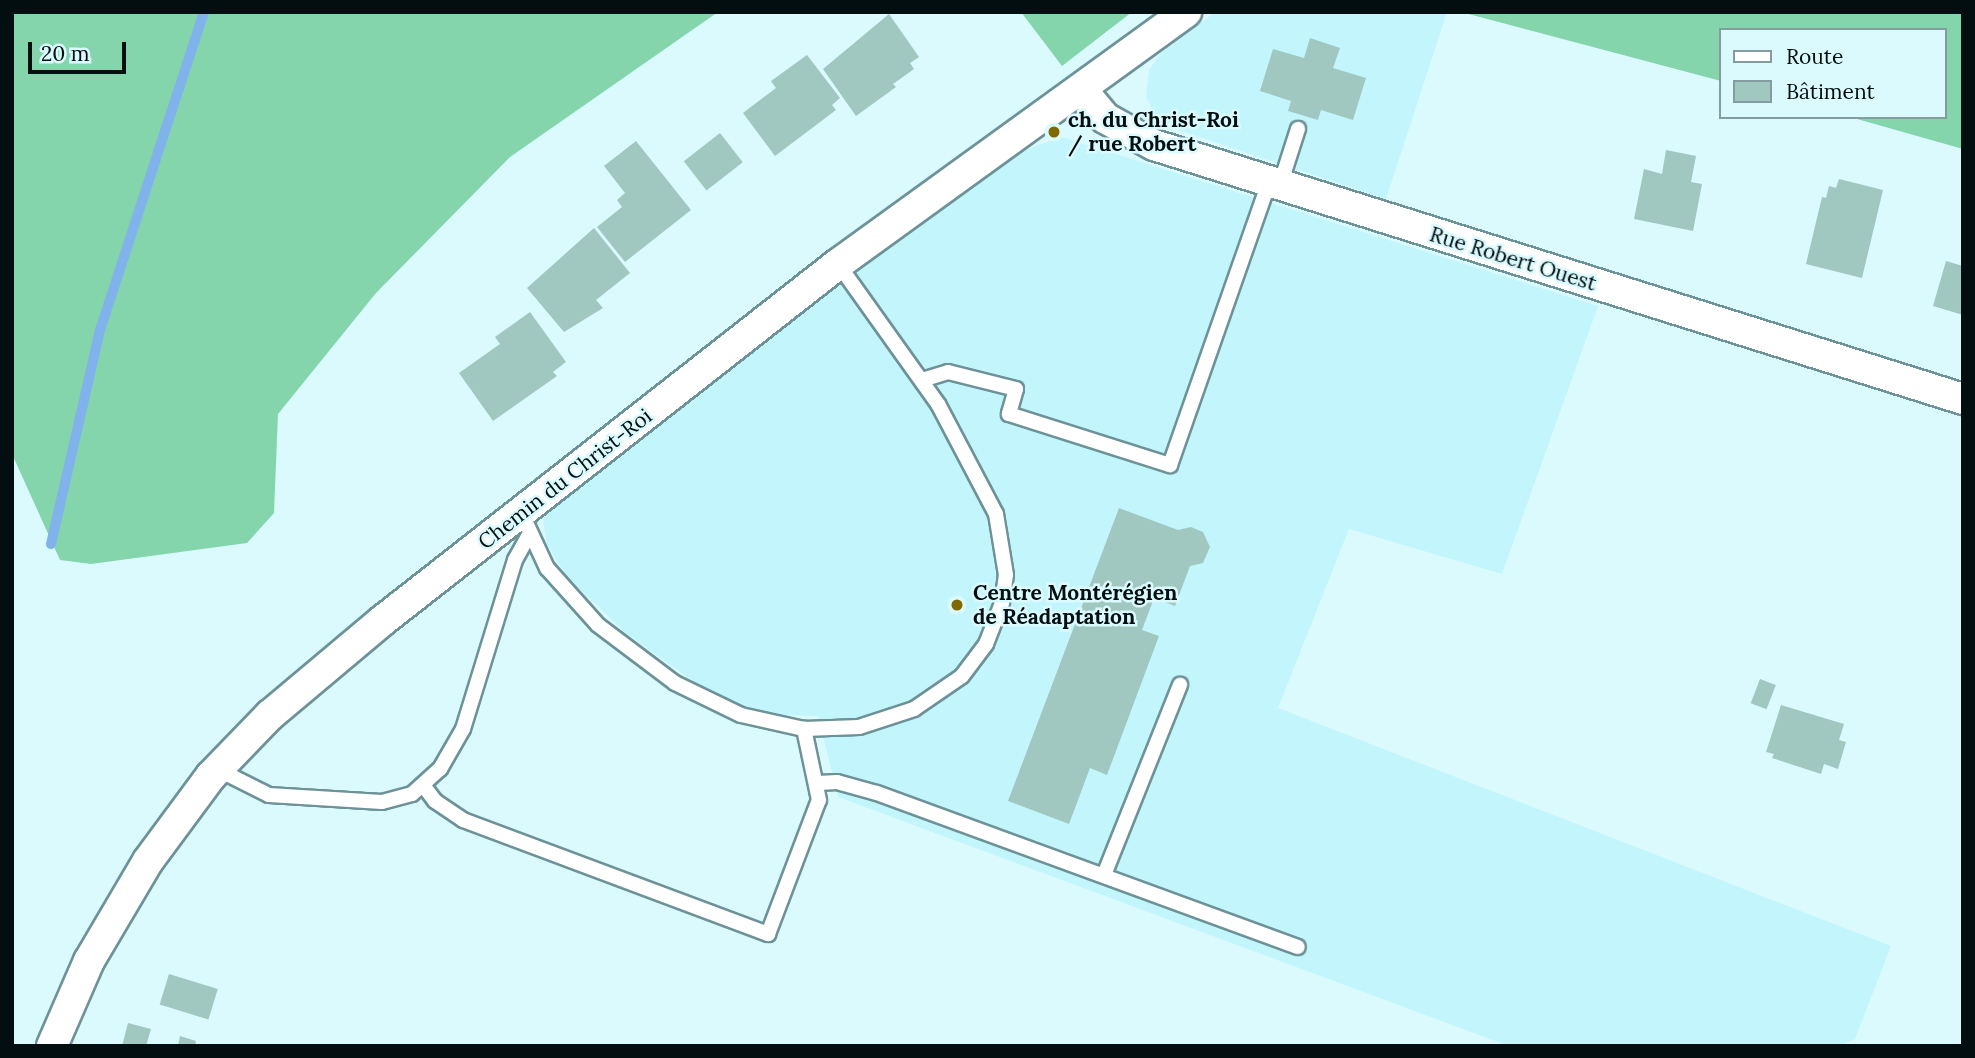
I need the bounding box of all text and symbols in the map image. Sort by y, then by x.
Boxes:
scale bar [32,28,130,72]
legend [1720,28,1947,119]
text: 20 m [41,40,90,67]
text: Route [1786,43,1843,70]
text: Bâtiment [1786,78,1875,105]
place label: ch. du Christ-Roi / rue Robert [1068,107,1239,157]
marker: ch. du Christ-Roi / rue Robert [1046,124,1062,140]
street label: Rue Robert Ouest [1427,222,1599,296]
street label: Chemin du Christ-Roi [473,403,657,555]
place label: Centre Montérégien de Réadaptation [973,580,1177,630]
marker: Centre Montérégien de Réadaptation [947,595,967,615]

